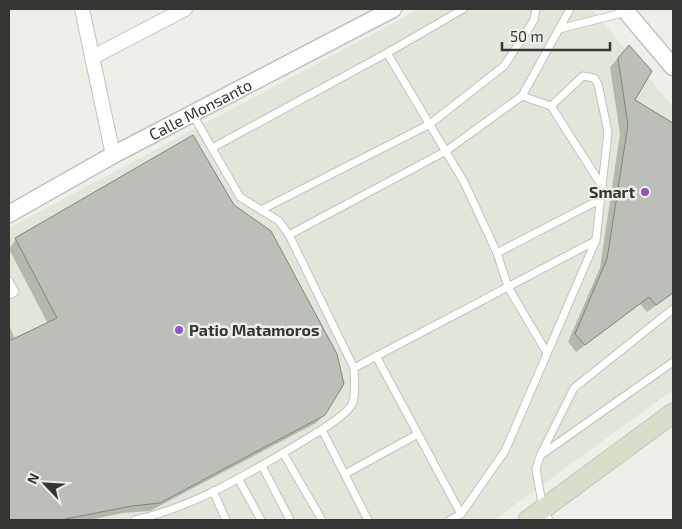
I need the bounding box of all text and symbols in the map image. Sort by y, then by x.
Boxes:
scale bar [502,20,610,52]
text: 50 m [510,27,544,45]
street label: Calle Monsanto [145,74,255,144]
place label: Smart [589,182,635,201]
marker: Smart [639,186,651,198]
place label: Patio Matamoros [189,320,319,339]
marker: Patio Matamoros [173,324,185,336]
north arrow [20,459,70,509]
text: N [23,470,43,486]

